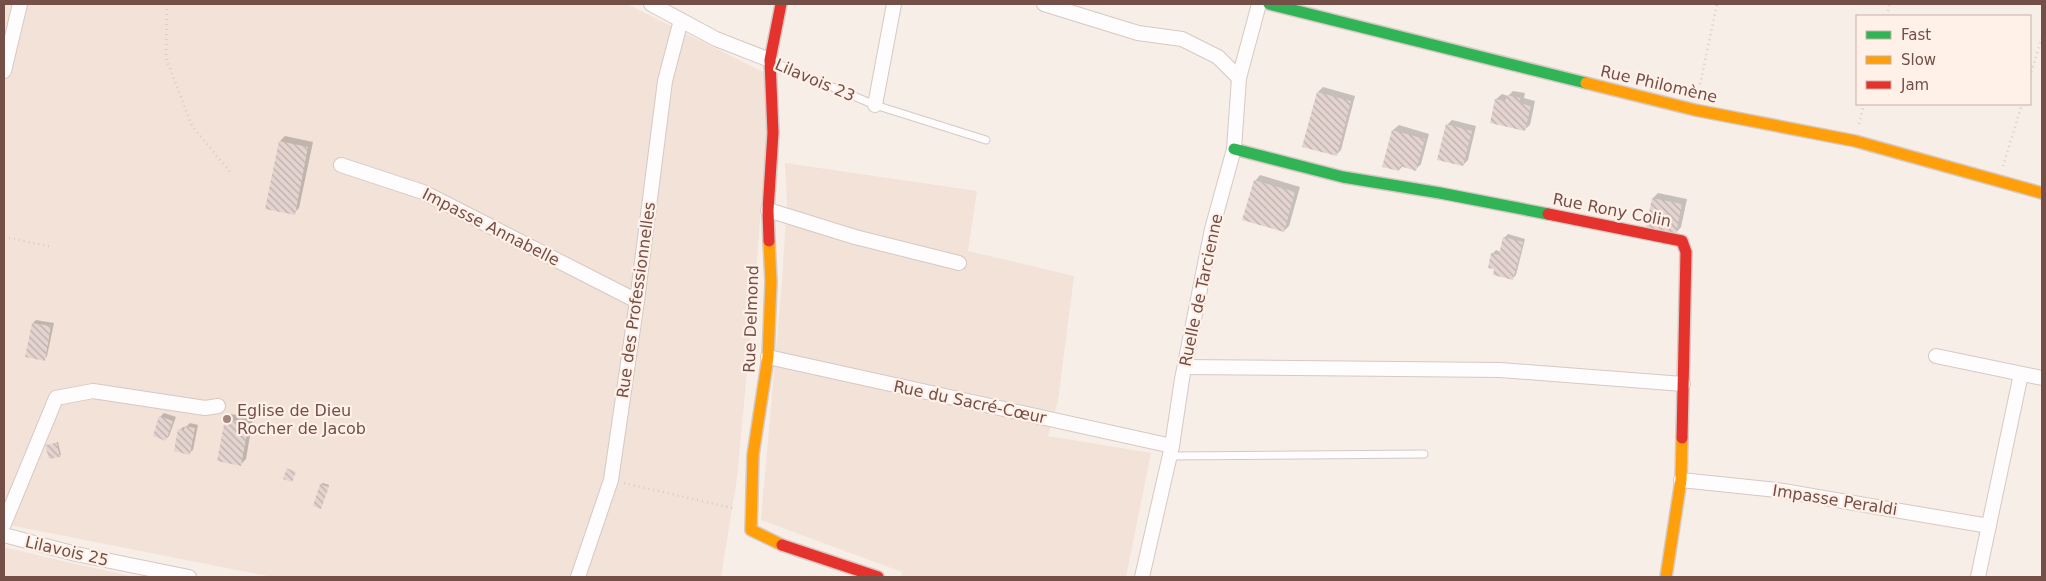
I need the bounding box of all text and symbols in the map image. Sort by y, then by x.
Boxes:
legend [1856,15,2031,105]
text: Fast [1901,26,1931,44]
text: Slow [1901,51,1936,69]
street label: Lilavois 23 [772,55,858,105]
street label: Rue Philomène [1599,61,1719,107]
text: Jam [1900,76,1929,94]
street label: Impasse Annabelle [419,184,563,270]
street label: Rue Rony Colin [1551,189,1673,231]
street label: Rue des Professionnelles [613,201,659,399]
street label: Ruelle de Tarcienne [1176,212,1226,368]
street label: Rue Delmond [740,265,762,373]
street label: Rue du Sacré-Cœur [892,377,1049,428]
place label: Eglise de Dieu Rocher de Jacob [237,401,366,438]
marker: Eglise de Dieu Rocher de Jacob [221,413,233,425]
street label: Impasse Peraldi [1771,481,1899,519]
street label: Lilavois 25 [23,532,111,570]

